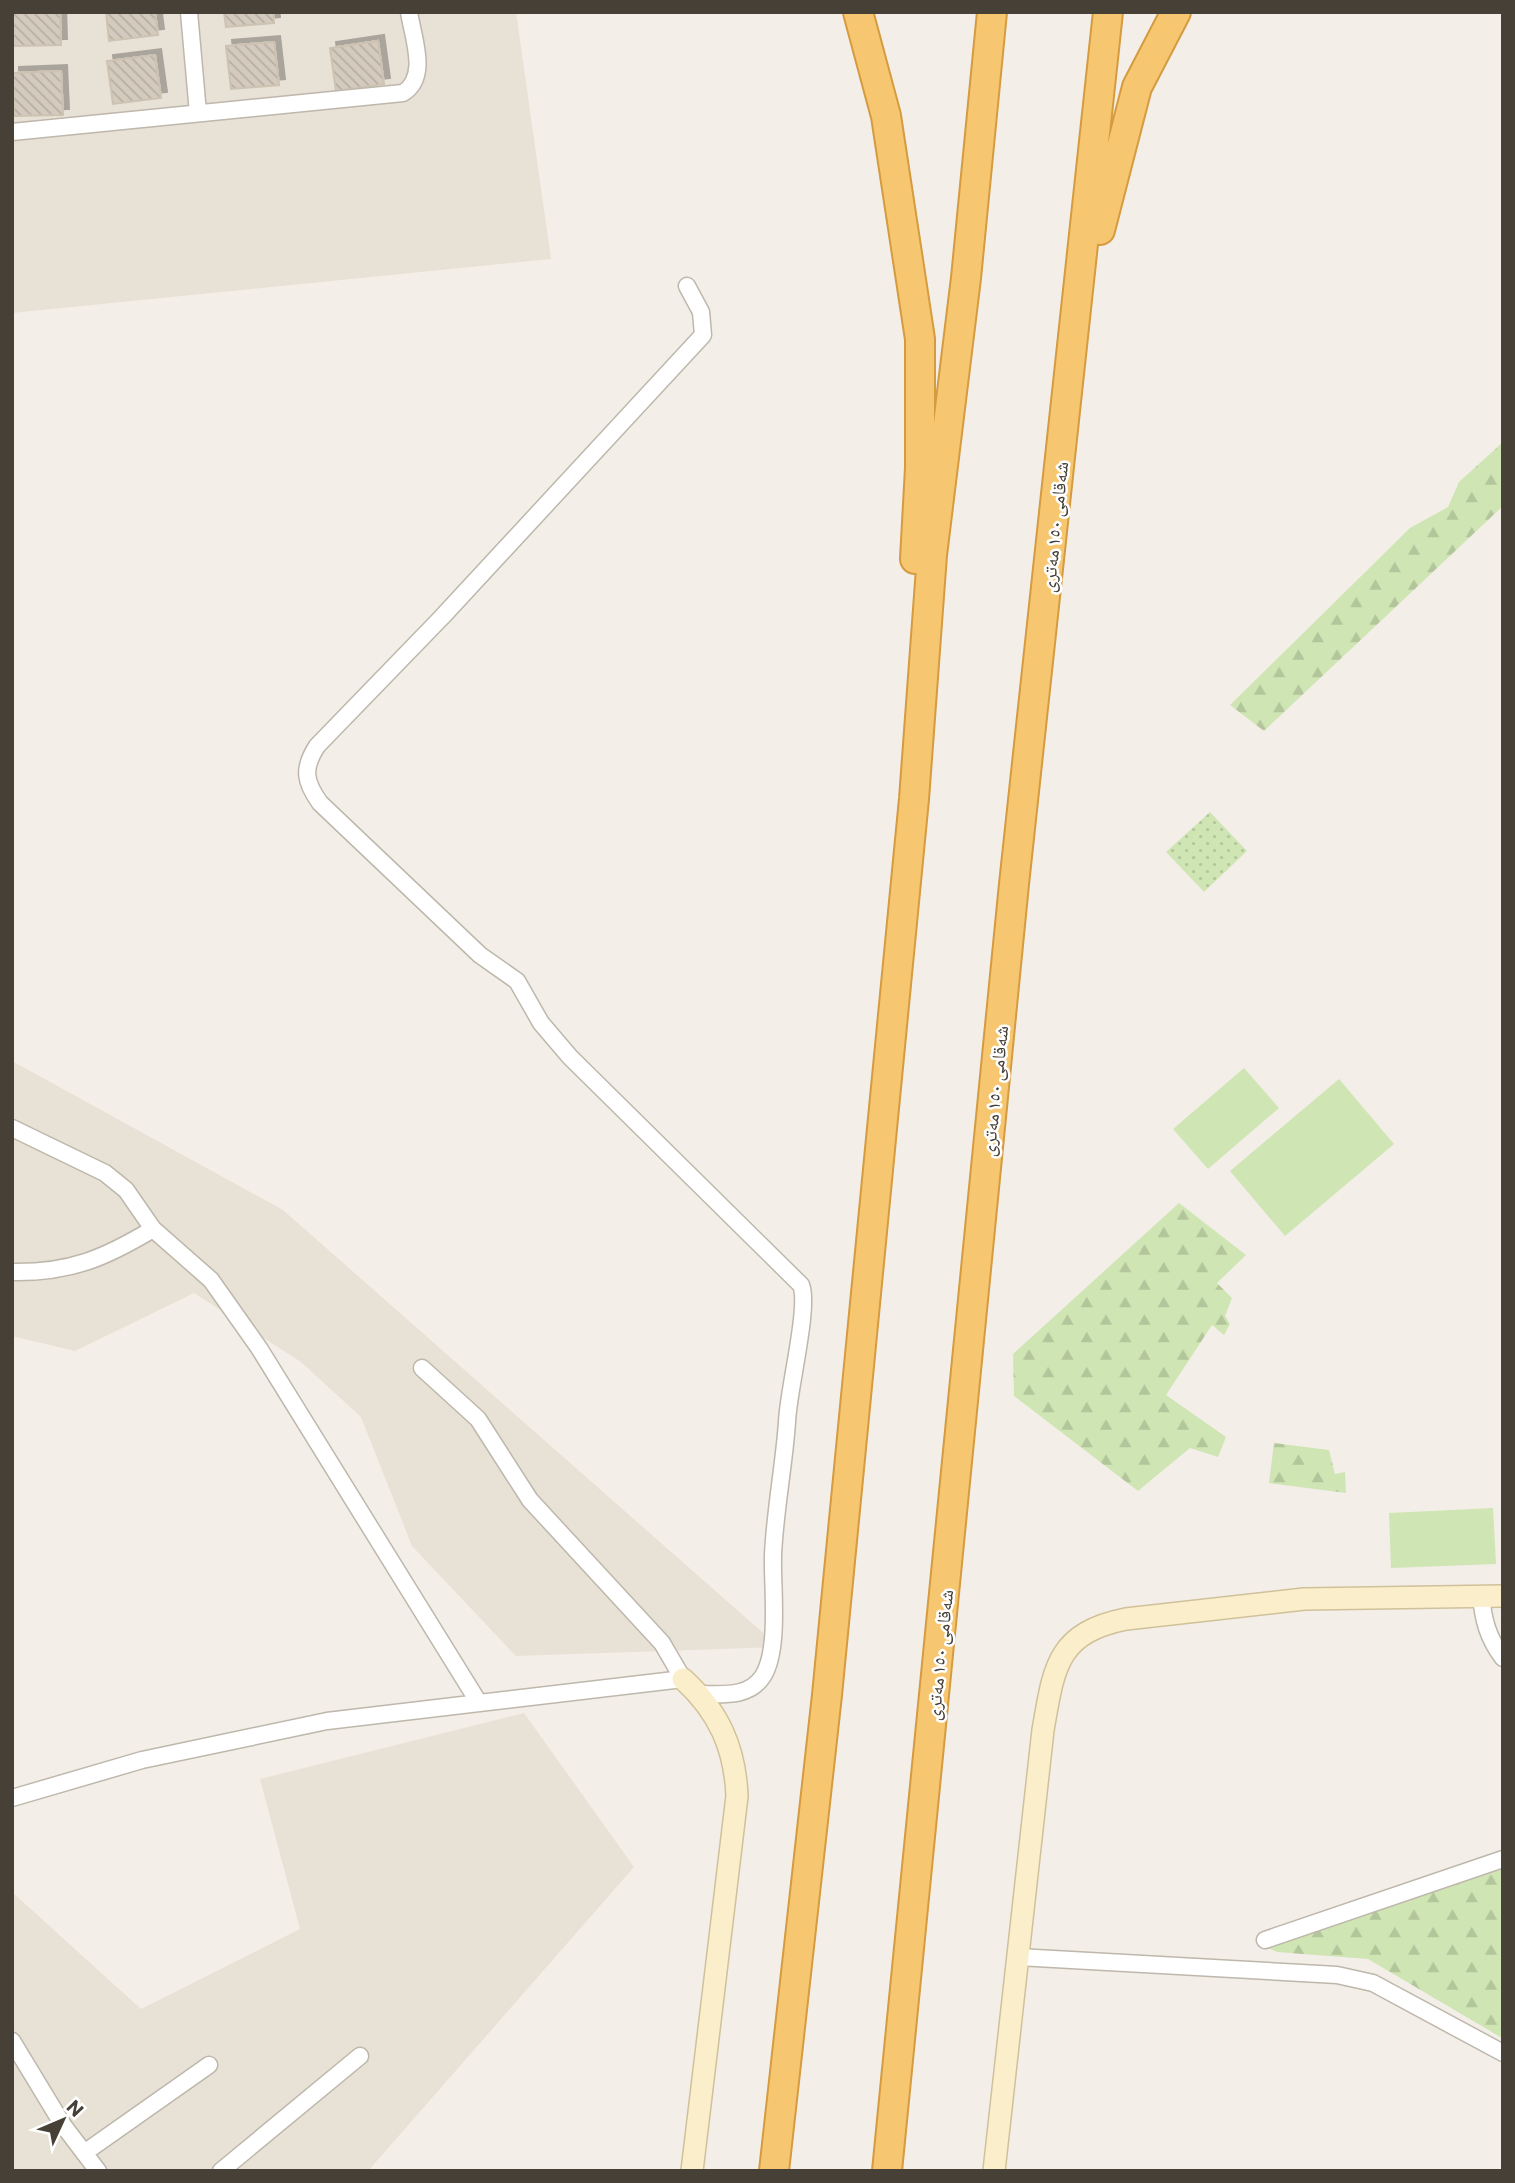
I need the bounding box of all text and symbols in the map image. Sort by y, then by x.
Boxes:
street label: شەقامی ١٥٠ مەتری [1036,460,1073,594]
street label: شەقامی ١٥٠ مەتری [976,1024,1013,1158]
street label: شەقامی ١٥٠ مەتری [921,1588,958,1722]
north arrow [28,2085,98,2155]
text: N [62,2095,89,2121]

